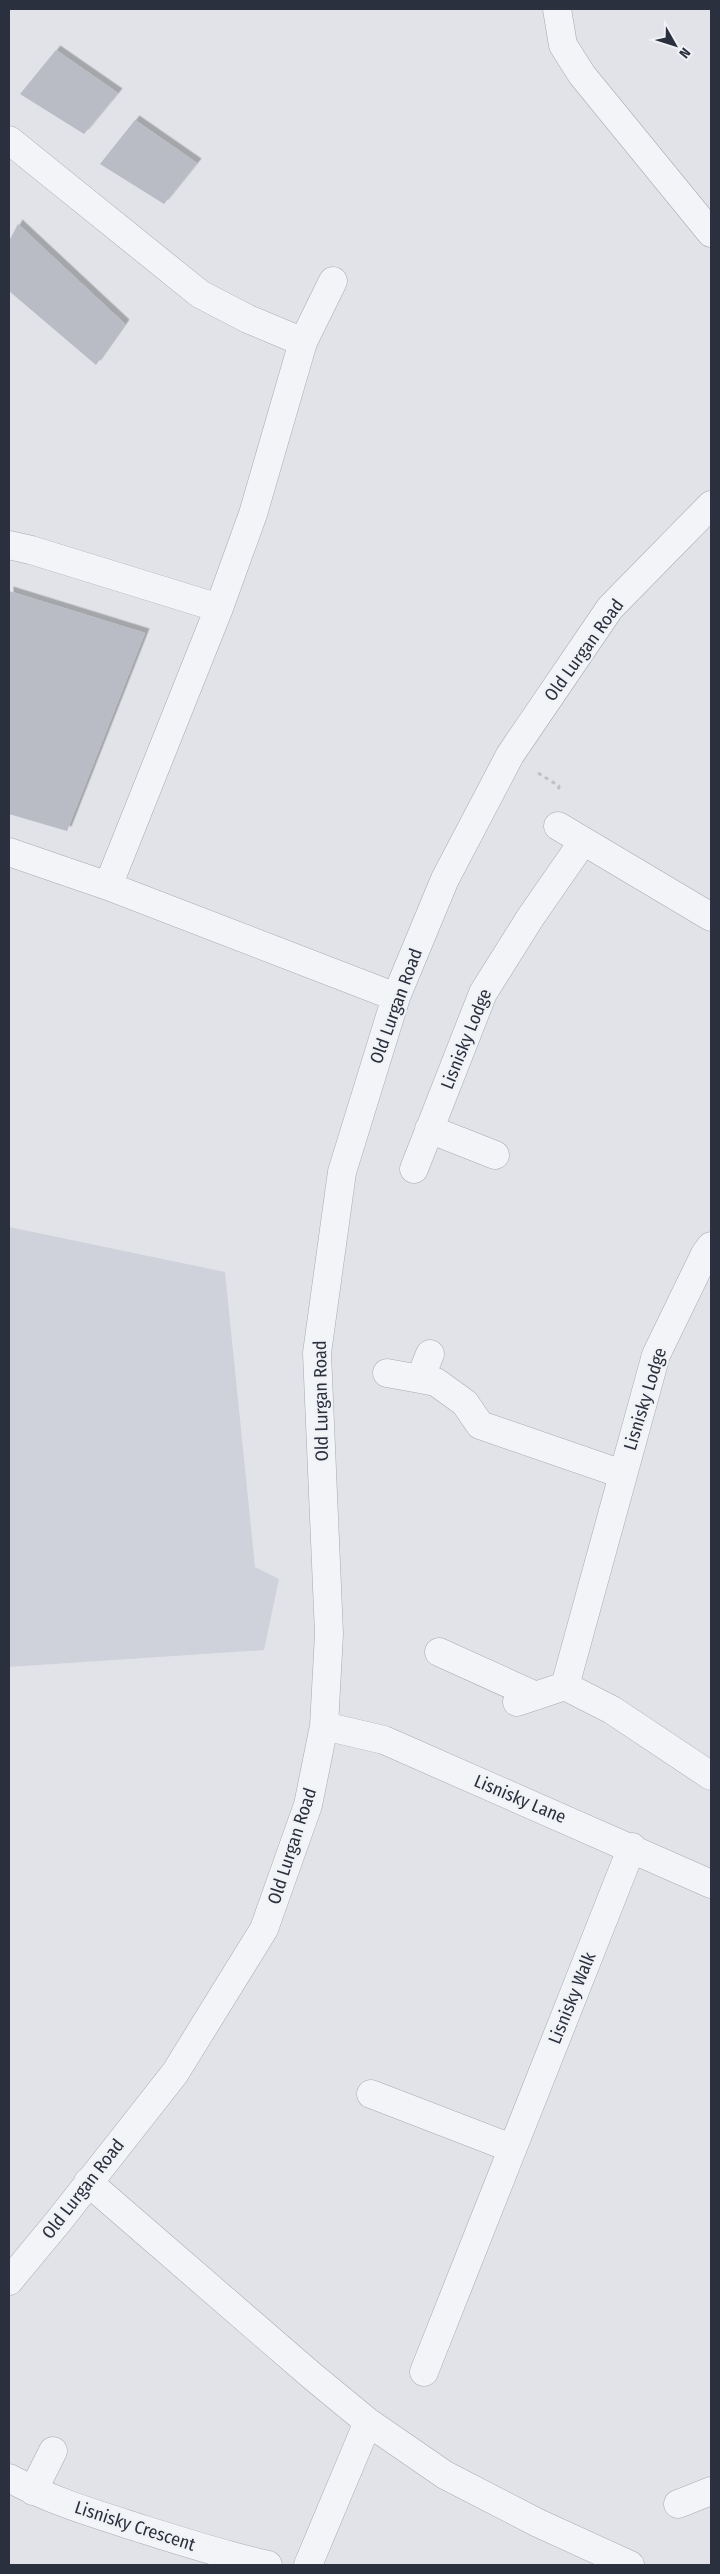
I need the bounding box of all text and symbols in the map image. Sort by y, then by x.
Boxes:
north arrow [650,20,700,70]
text: N [675,44,694,61]
street label: Old Lurgan Road [540,595,628,705]
street label: Old Lurgan Road [365,945,427,1067]
street label: Lisnisky Lodge [436,985,496,1092]
street label: Old Lurgan Road [309,1340,333,1462]
street label: Lisnisky Lodge [619,1345,671,1453]
street label: Lisnisky Lane [471,1770,569,1828]
street label: Old Lurgan Road [263,1785,321,1907]
street label: Lisnisky Walk [544,1948,601,2047]
street label: Old Lurgan Road [37,2135,129,2243]
street label: Lisnisky Crescent [72,2496,198,2556]

